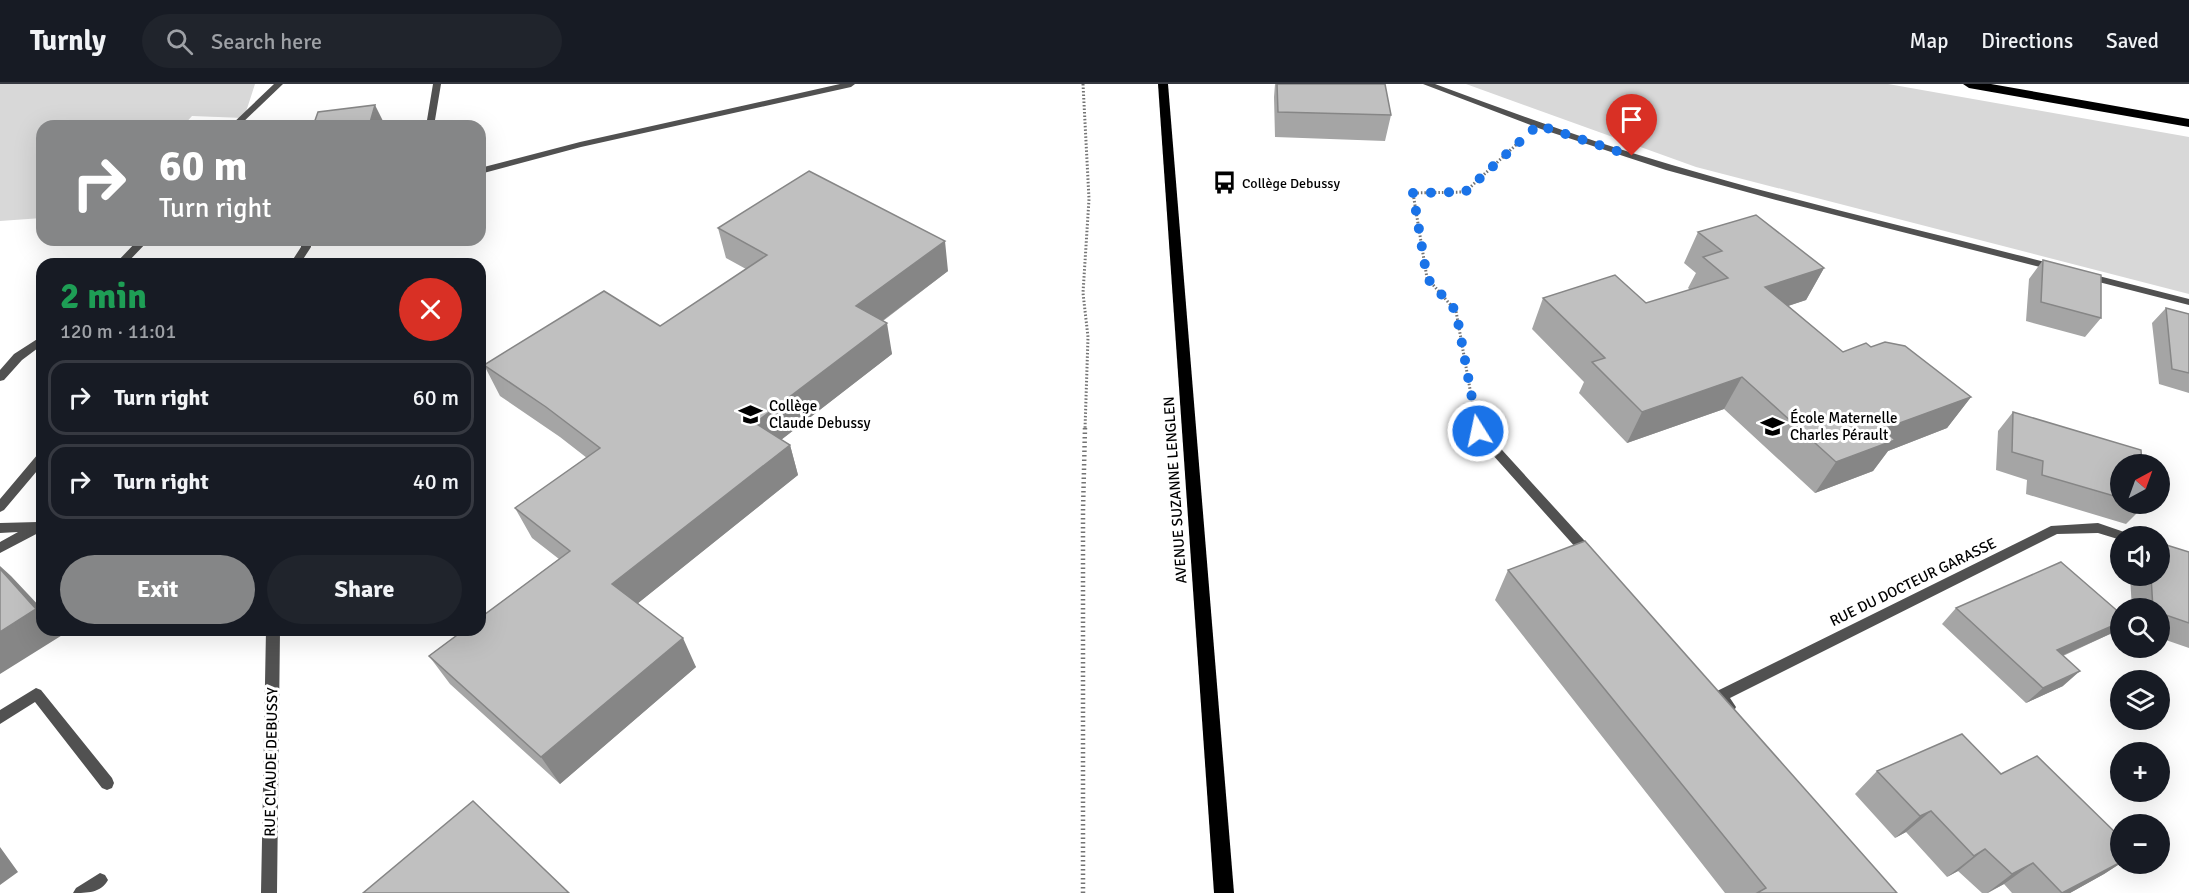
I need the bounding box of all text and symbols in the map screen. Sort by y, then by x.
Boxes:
search box [142,14,562,68]
text: Turnly [30,24,106,58]
icon: search [163,25,196,58]
text: Search here [211,28,322,55]
text: Map [1910,28,1948,54]
text: Directions [1981,28,2073,54]
text: Saved [2106,28,2159,54]
pin [1606,94,1657,156]
icon: arrive [1615,103,1648,136]
text: 60 m [159,141,248,192]
icon: right [60,144,138,222]
bus stop icon: Collège Debussy [1211,170,1237,196]
place label: Collège Debussy [1242,175,1340,192]
text: Turn right [159,192,272,225]
text: 2 min [60,274,147,319]
button: close [399,278,462,341]
text: 120 m · 11:01 [60,319,176,344]
icon: right [63,381,96,414]
text: Turn right [114,384,209,411]
text: 60 m [413,384,459,411]
street label: AVENUE SUZANNE LENGLEN [1159,396,1191,584]
place label: Collège Claude Debussy [769,397,871,432]
position arrow [1446,399,1510,463]
school or university icon: Collège Claude Debussy [738,402,764,428]
place label: École Maternelle Charles Pérault [1790,408,1898,444]
school or university icon: École Maternelle Charles Pérault [1759,414,1785,440]
north arrow [2110,454,2170,514]
map controls [2110,454,2170,874]
icon: right [63,465,96,498]
text: Turn right [114,468,209,495]
text: 40 m [413,468,459,495]
button: sound [2110,526,2170,586]
street label: RUE DU DOCTEUR GARASSE [1827,534,1999,630]
button: Exit [60,555,255,624]
button: Share [267,555,462,624]
button: search [2110,598,2170,658]
button: layers [2110,670,2170,730]
street label: RUE CLAUDE DEBUSSY [261,687,281,837]
button: + [2110,742,2170,802]
button: − [2110,814,2170,874]

